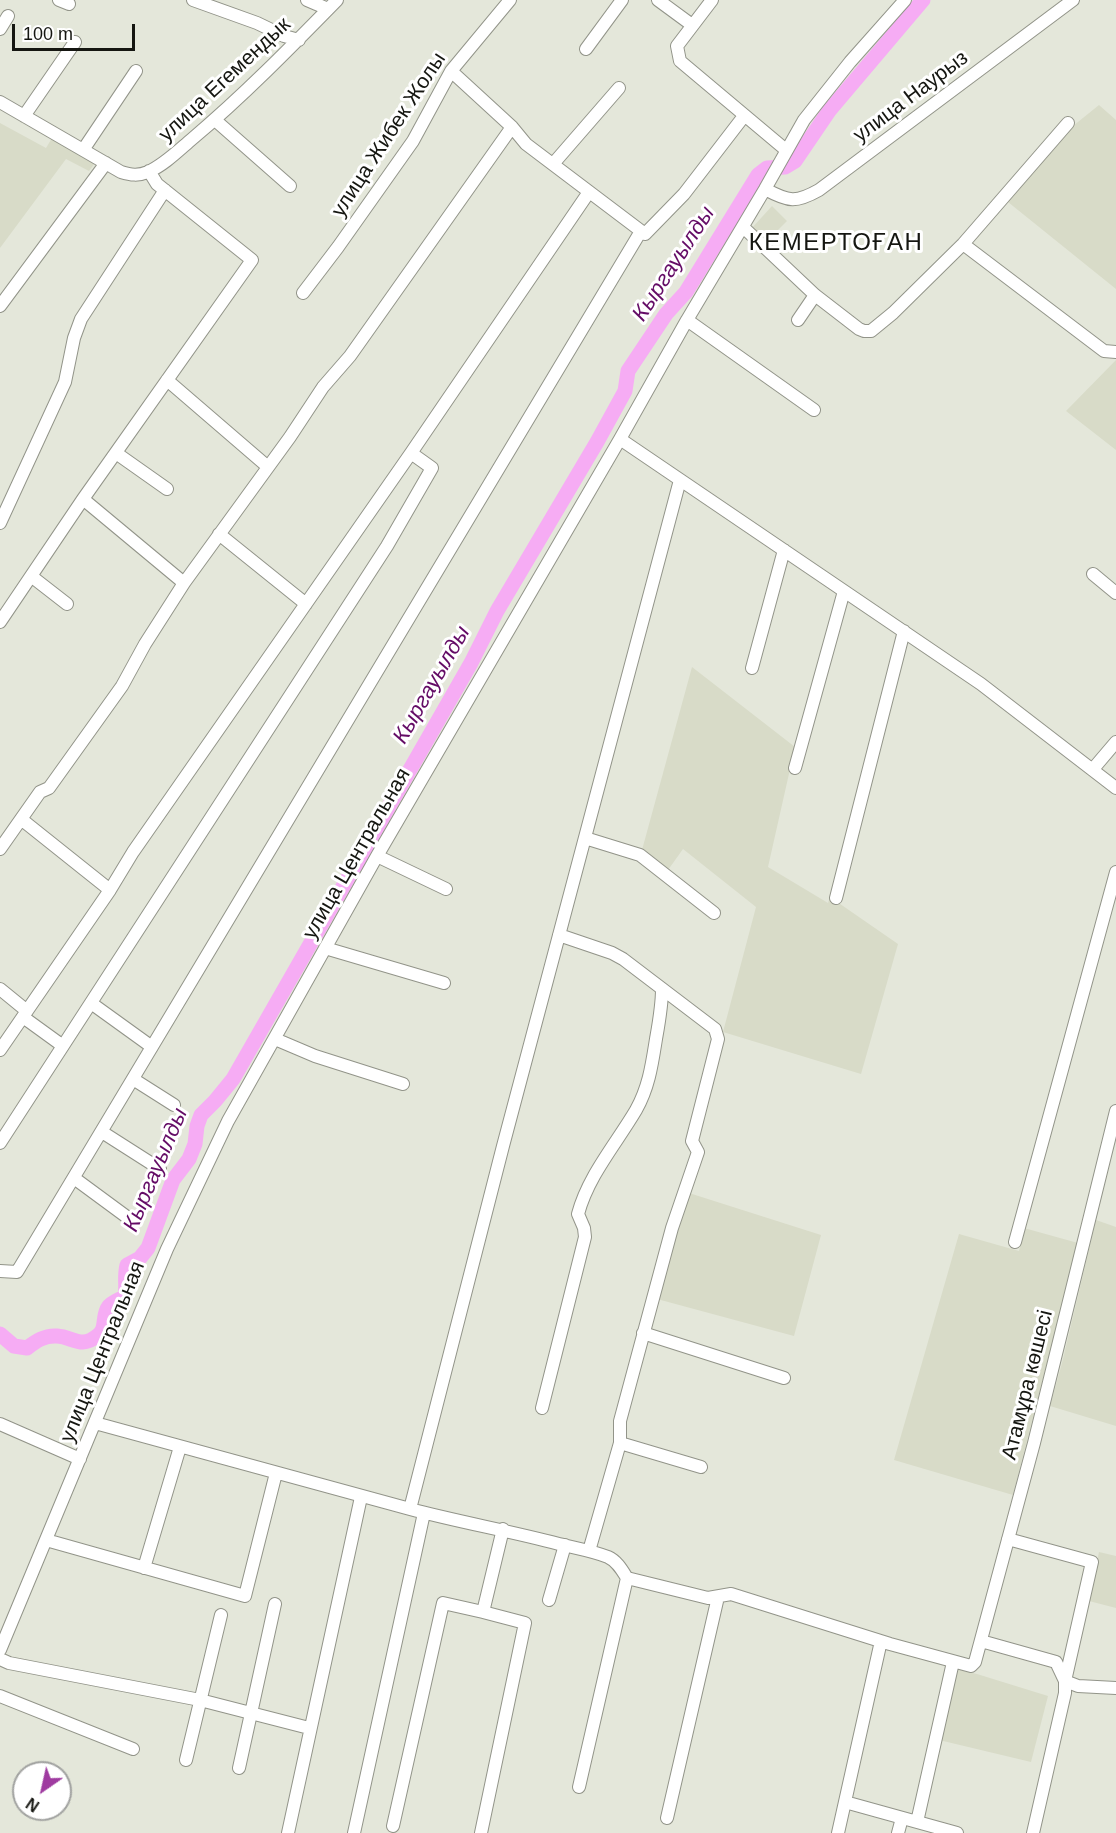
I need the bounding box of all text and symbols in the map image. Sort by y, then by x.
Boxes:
scale bar [15,12,138,50]
street label: улица Егемендык [154,13,296,147]
text: 100 m [23,24,73,44]
street label: улица Наурыз [849,46,973,148]
street label: улица Жибек Жолы [326,48,452,222]
water label: Кыргауылды [627,202,721,326]
district label: КЕМЕРТОҒАН [749,229,923,257]
water label: Кыргауылды [388,621,476,749]
street label: улица Центральная [298,764,416,944]
water label: Кыргауылды [118,1104,194,1236]
street label: улица Центральная [55,1258,151,1446]
street label: Атамұра көшесі [997,1308,1059,1462]
north arrow [12,1761,72,1821]
text: N [23,1794,42,1815]

